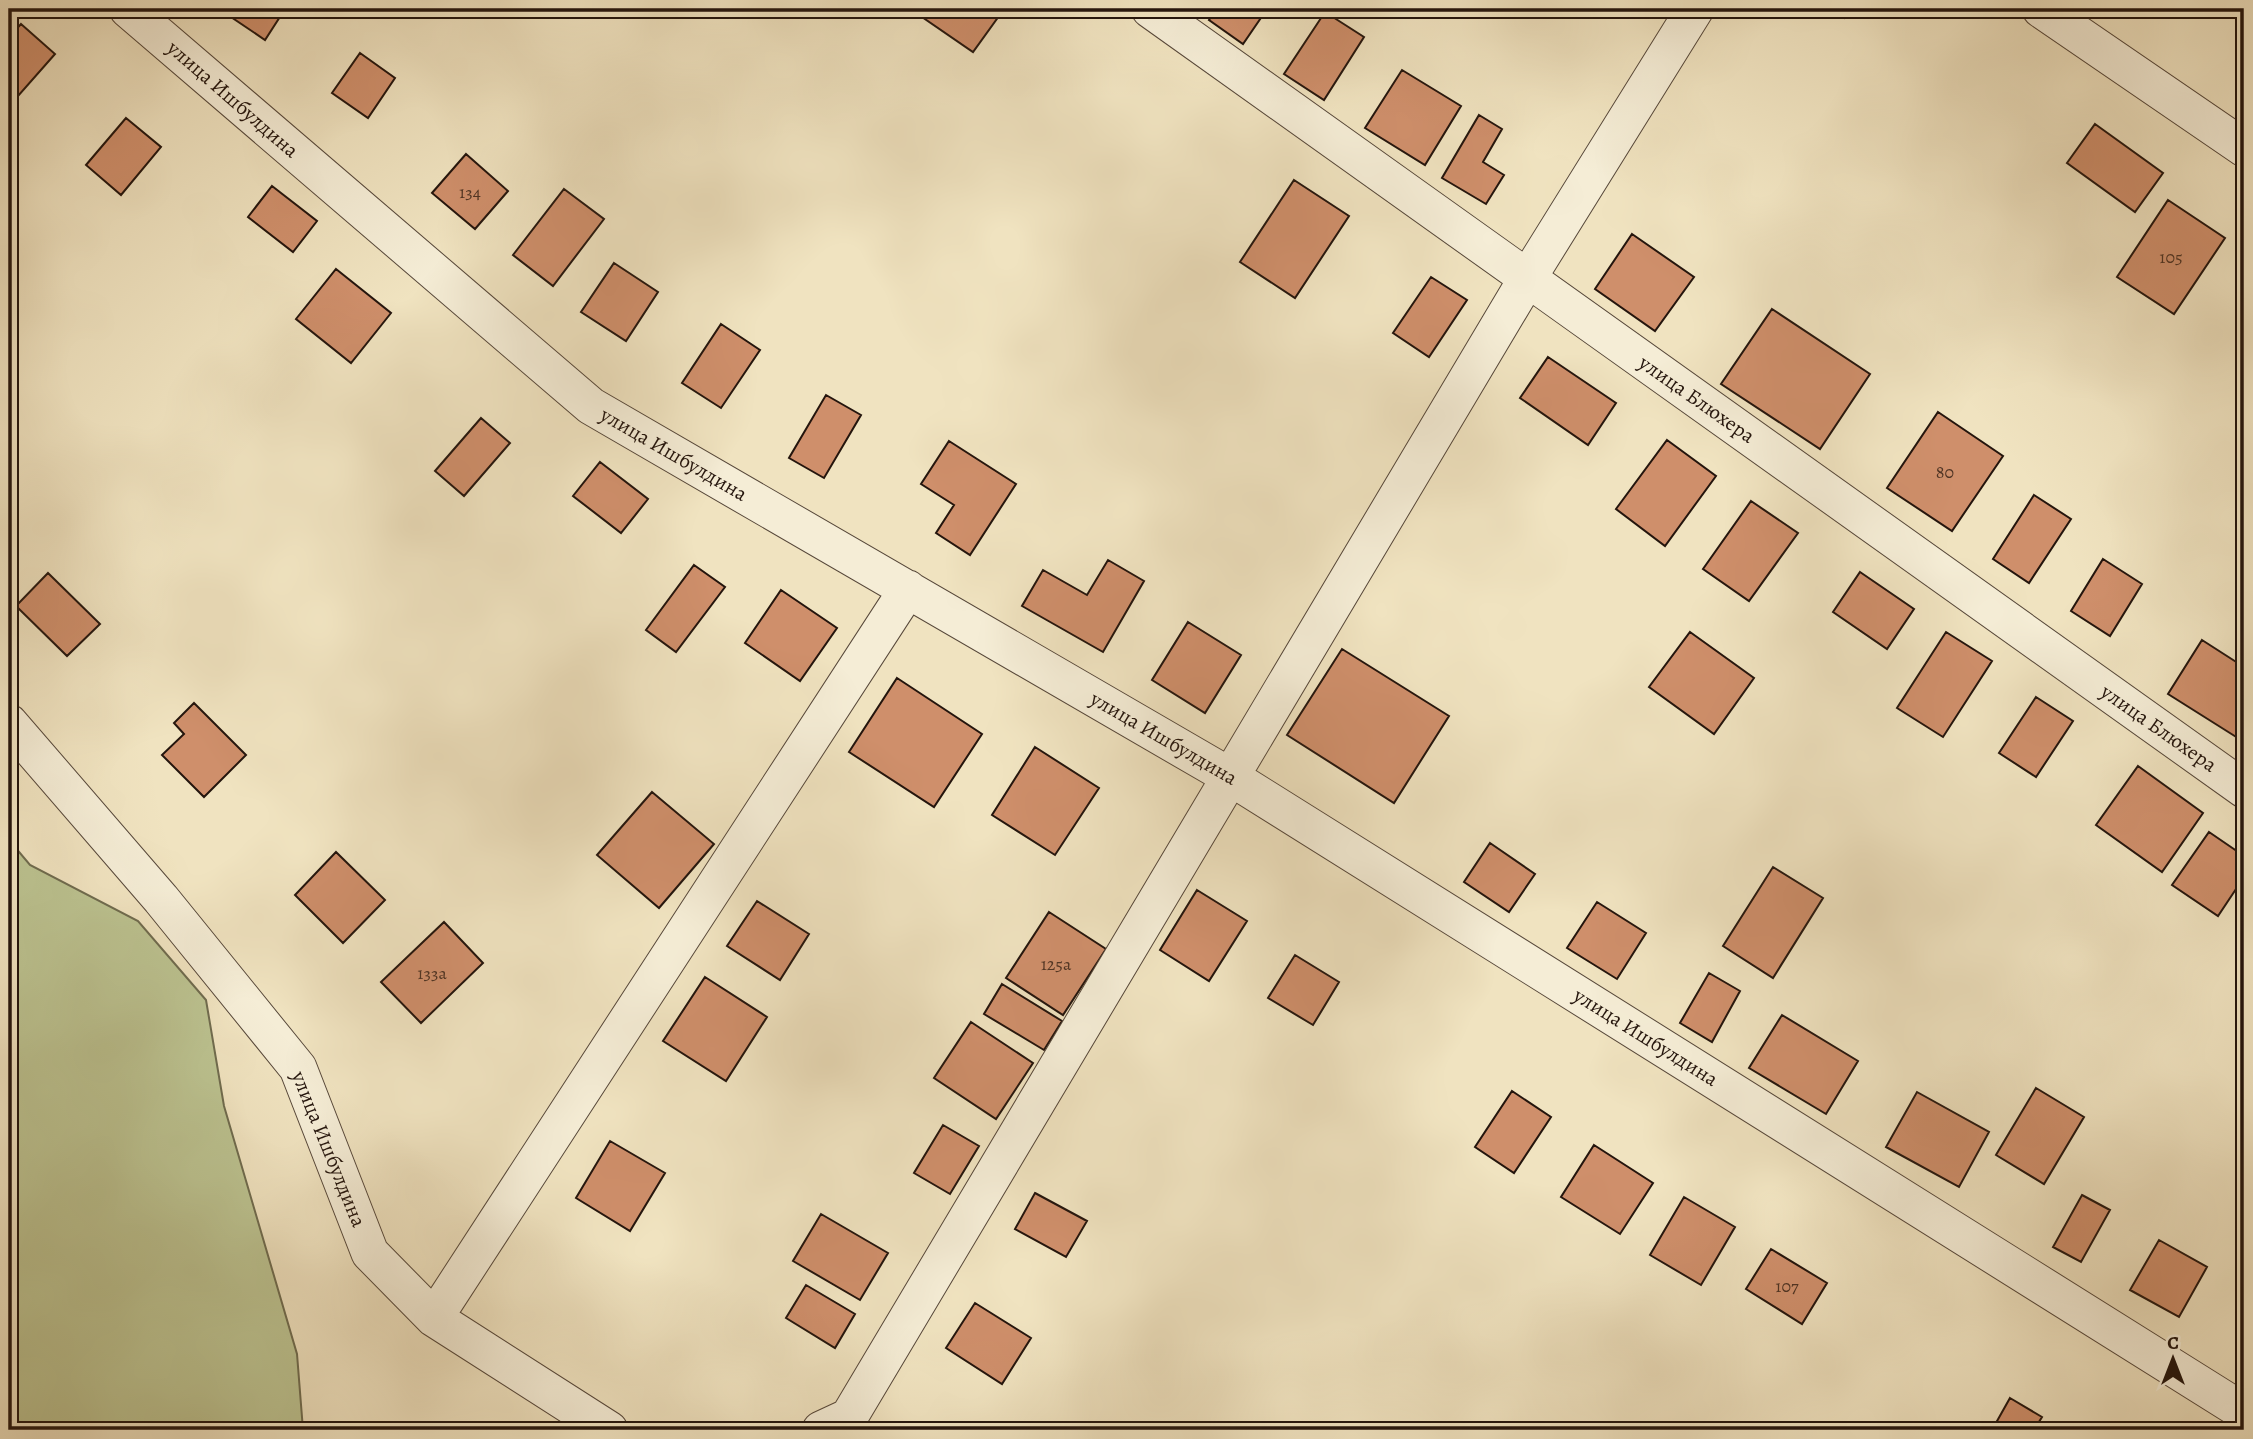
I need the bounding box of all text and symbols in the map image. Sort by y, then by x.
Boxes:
street label: улица Ишбулдина [161,33,305,164]
house number: 134 [459,180,481,204]
house number: 105 [2159,245,2183,269]
street label: улица Блюхера [1632,348,1761,450]
street label: улица Ишбулдина [594,400,753,508]
house number: 80 [1936,460,1954,484]
street label: улица Блюхера [2094,677,2223,779]
street label: улица Ишбулдина [1084,684,1243,792]
house number: 125а [1041,952,1072,976]
house number: 133а [417,961,447,985]
street label: улица Ишбулдина [1567,981,1724,1093]
street label: улица Ишбулдина [285,1066,373,1231]
house number: 107 [1775,1274,1799,1298]
north arrow [2138,1324,2208,1394]
text: С [2167,1330,2179,1356]

